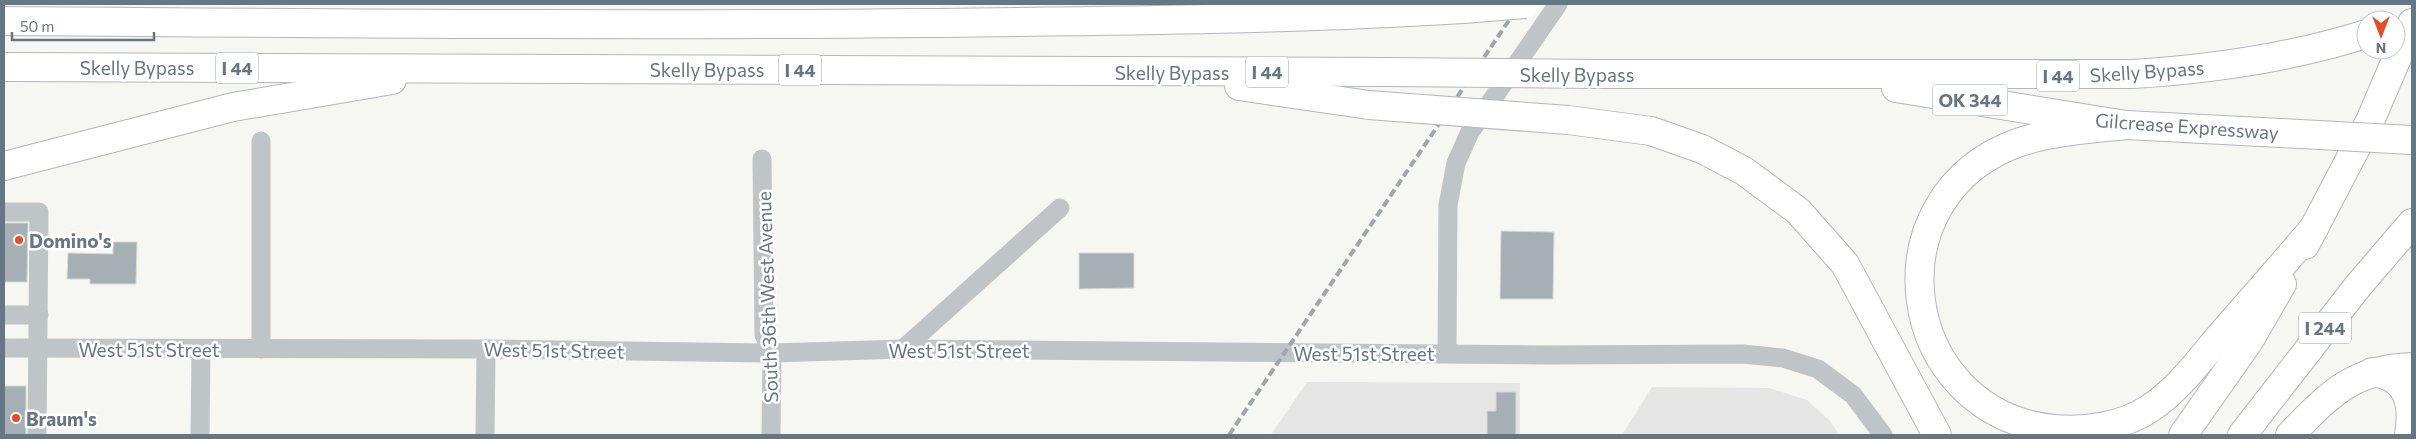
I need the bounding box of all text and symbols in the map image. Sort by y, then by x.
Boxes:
scale bar [12,10,155,42]
north arrow [2356,10,2406,60]
text: 50 m [20,17,54,35]
text: N [2376,40,2386,57]
road number: I 44 [216,52,258,84]
road number: I 44 [779,54,821,86]
street label: Skelly Bypass [80,56,194,79]
road number: I 44 [1246,56,1288,88]
street label: Skelly Bypass [2089,56,2205,86]
street label: Skelly Bypass [650,58,764,81]
road number: I 44 [2037,60,2079,92]
street label: Skelly Bypass [1115,61,1229,84]
street label: Skelly Bypass [1520,63,1634,86]
road number: OK 344 [1932,84,2008,116]
street label: Gilcrease Expressway [2094,108,2280,144]
street label: South 36th West Avenue [752,191,782,403]
place label: Domino's [29,229,112,252]
marker: Domino's [13,234,25,246]
road number: I 244 [2299,312,2351,343]
street label: West 51st Street [483,337,625,363]
street label: West 51st Street [79,338,220,361]
street label: West 51st Street [889,339,1030,362]
street label: West 51st Street [1294,342,1435,365]
place label: Braum's [26,407,97,430]
marker: Braum's [10,412,22,424]

